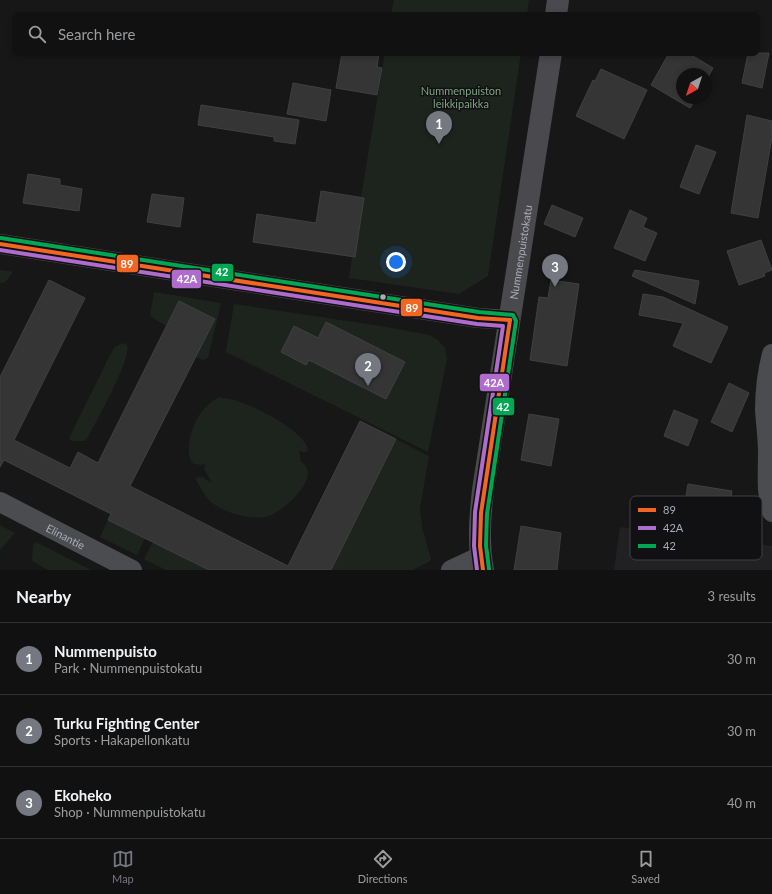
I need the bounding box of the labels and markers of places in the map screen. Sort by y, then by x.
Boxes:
pin: 1 [426,111,452,144]
pin: 3 [542,254,568,287]
unlabelled marker [378,292,388,302]
pin: 2 [355,353,381,386]

